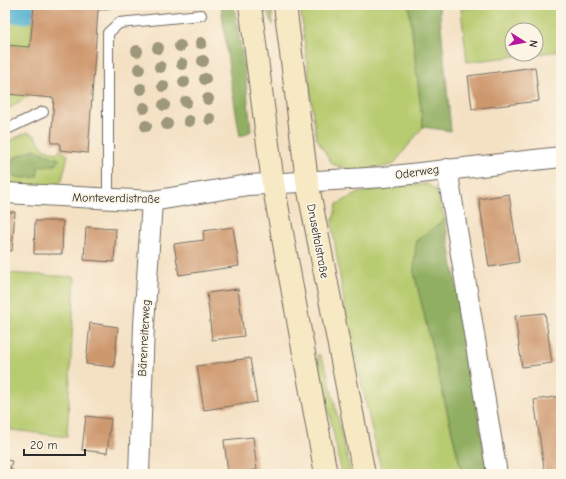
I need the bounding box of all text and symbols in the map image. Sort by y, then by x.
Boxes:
north arrow [504,22,544,62]
text: N [526,39,540,49]
street label: Oderweg [394,162,440,182]
street label: Monteverdistraße [72,190,160,206]
street label: Druseltalstraße [304,203,332,279]
street label: Bärenreiterweg [135,299,153,377]
scale bar [24,431,85,457]
text: 20 m [30,438,58,452]

